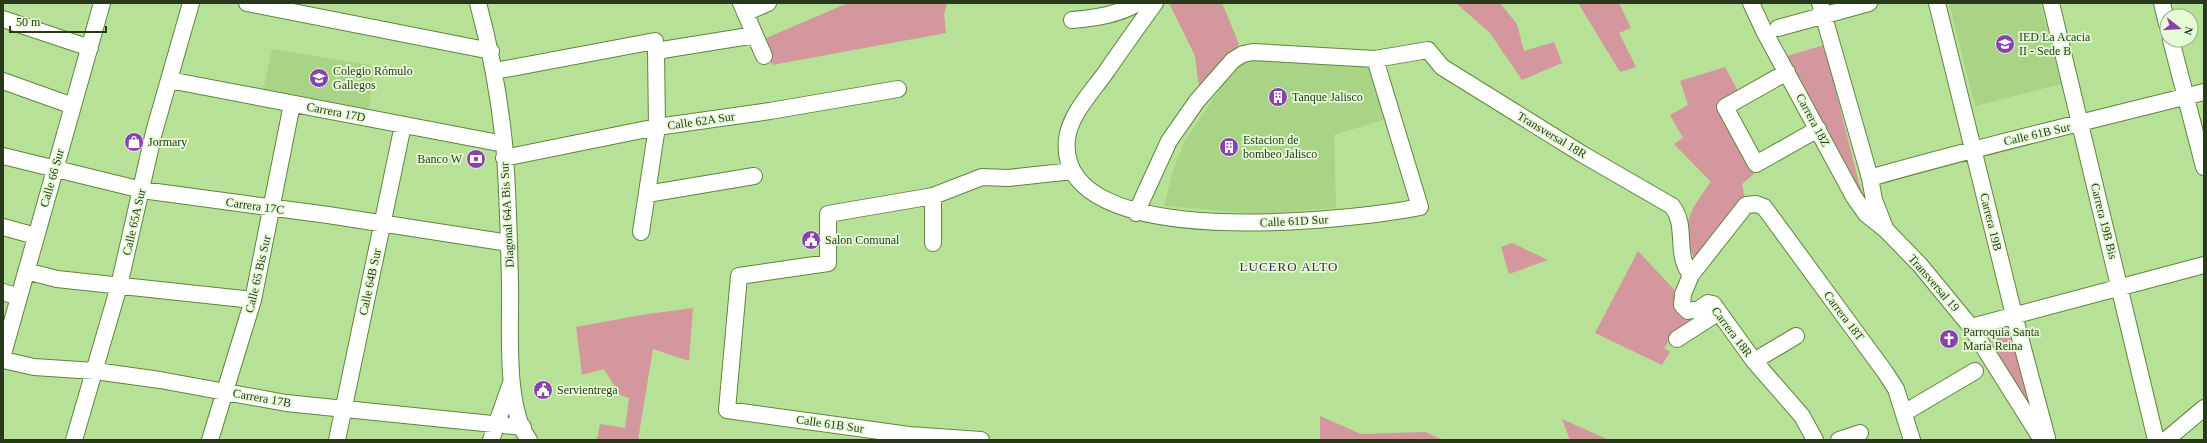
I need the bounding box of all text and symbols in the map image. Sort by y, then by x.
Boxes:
scale bar [10,8,106,34]
north arrow [2159,8,2199,48]
text: 50 m [16,15,41,29]
text: N [2182,25,2195,37]
place label: IED La Acacia II - Sede B [2019,30,2091,58]
school or university icon: IED La Acacia II - Sede B [1994,33,2016,55]
place label: Colegio Rómulo Gallegos [333,64,413,92]
school or university icon: Colegio Rómulo Gallegos [308,67,330,89]
building icon: Tanque Jalisco [1267,86,1289,108]
place label: Tanque Jalisco [1292,90,1363,104]
street label: Carrera 18Z [1793,91,1833,149]
street label: Carrera 17D [305,99,367,125]
street label: Calle 62A Sur [666,109,736,133]
street label: Transversal 18R [1515,109,1589,161]
street label: Calle 61B Sur [2002,120,2072,148]
shop icon: Jormary [123,131,145,153]
place label: Estacion de bombeo Jalisco [1243,133,1317,161]
place label: Jormary [148,135,187,149]
building icon: Estacion de bombeo Jalisco [1218,136,1240,158]
street label: Calle 66 Sur [37,147,67,209]
bank icon: Banco W [465,148,487,170]
place label: Banco W [417,152,463,166]
street label: Diagonal 64A Bis Sur [497,162,517,268]
street label: Carrera 19B Bis [2088,181,2120,261]
street label: Calle 65A Sur [120,187,148,257]
street label: Carrera 19B [1977,192,2005,252]
street label: Carrera 17C [225,195,285,217]
street label: Calle 61D Sur [1259,212,1329,230]
public building icon: Salon Comunal [800,229,822,251]
place label: Salon Comunal [825,233,900,247]
street label: Calle 65 Bis Sur [242,234,274,314]
street label: Calle 64B Sur [356,247,384,317]
street label: Transversal 19 [1906,252,1962,314]
district label: LUCERO ALTO [1240,259,1338,274]
street label: Carrera 18T [1821,289,1868,344]
street label: Carrera 18R [1709,304,1755,360]
place label: Parroquia Santa María Reina [1963,325,2040,353]
church icon: Parroquia Santa María Reina [1938,328,1960,350]
public building icon: Servientrega [532,379,554,401]
place label: Servientrega [557,383,618,397]
street label: Carrera 17B [232,386,292,410]
street label: Calle 61B Sur [795,412,865,436]

